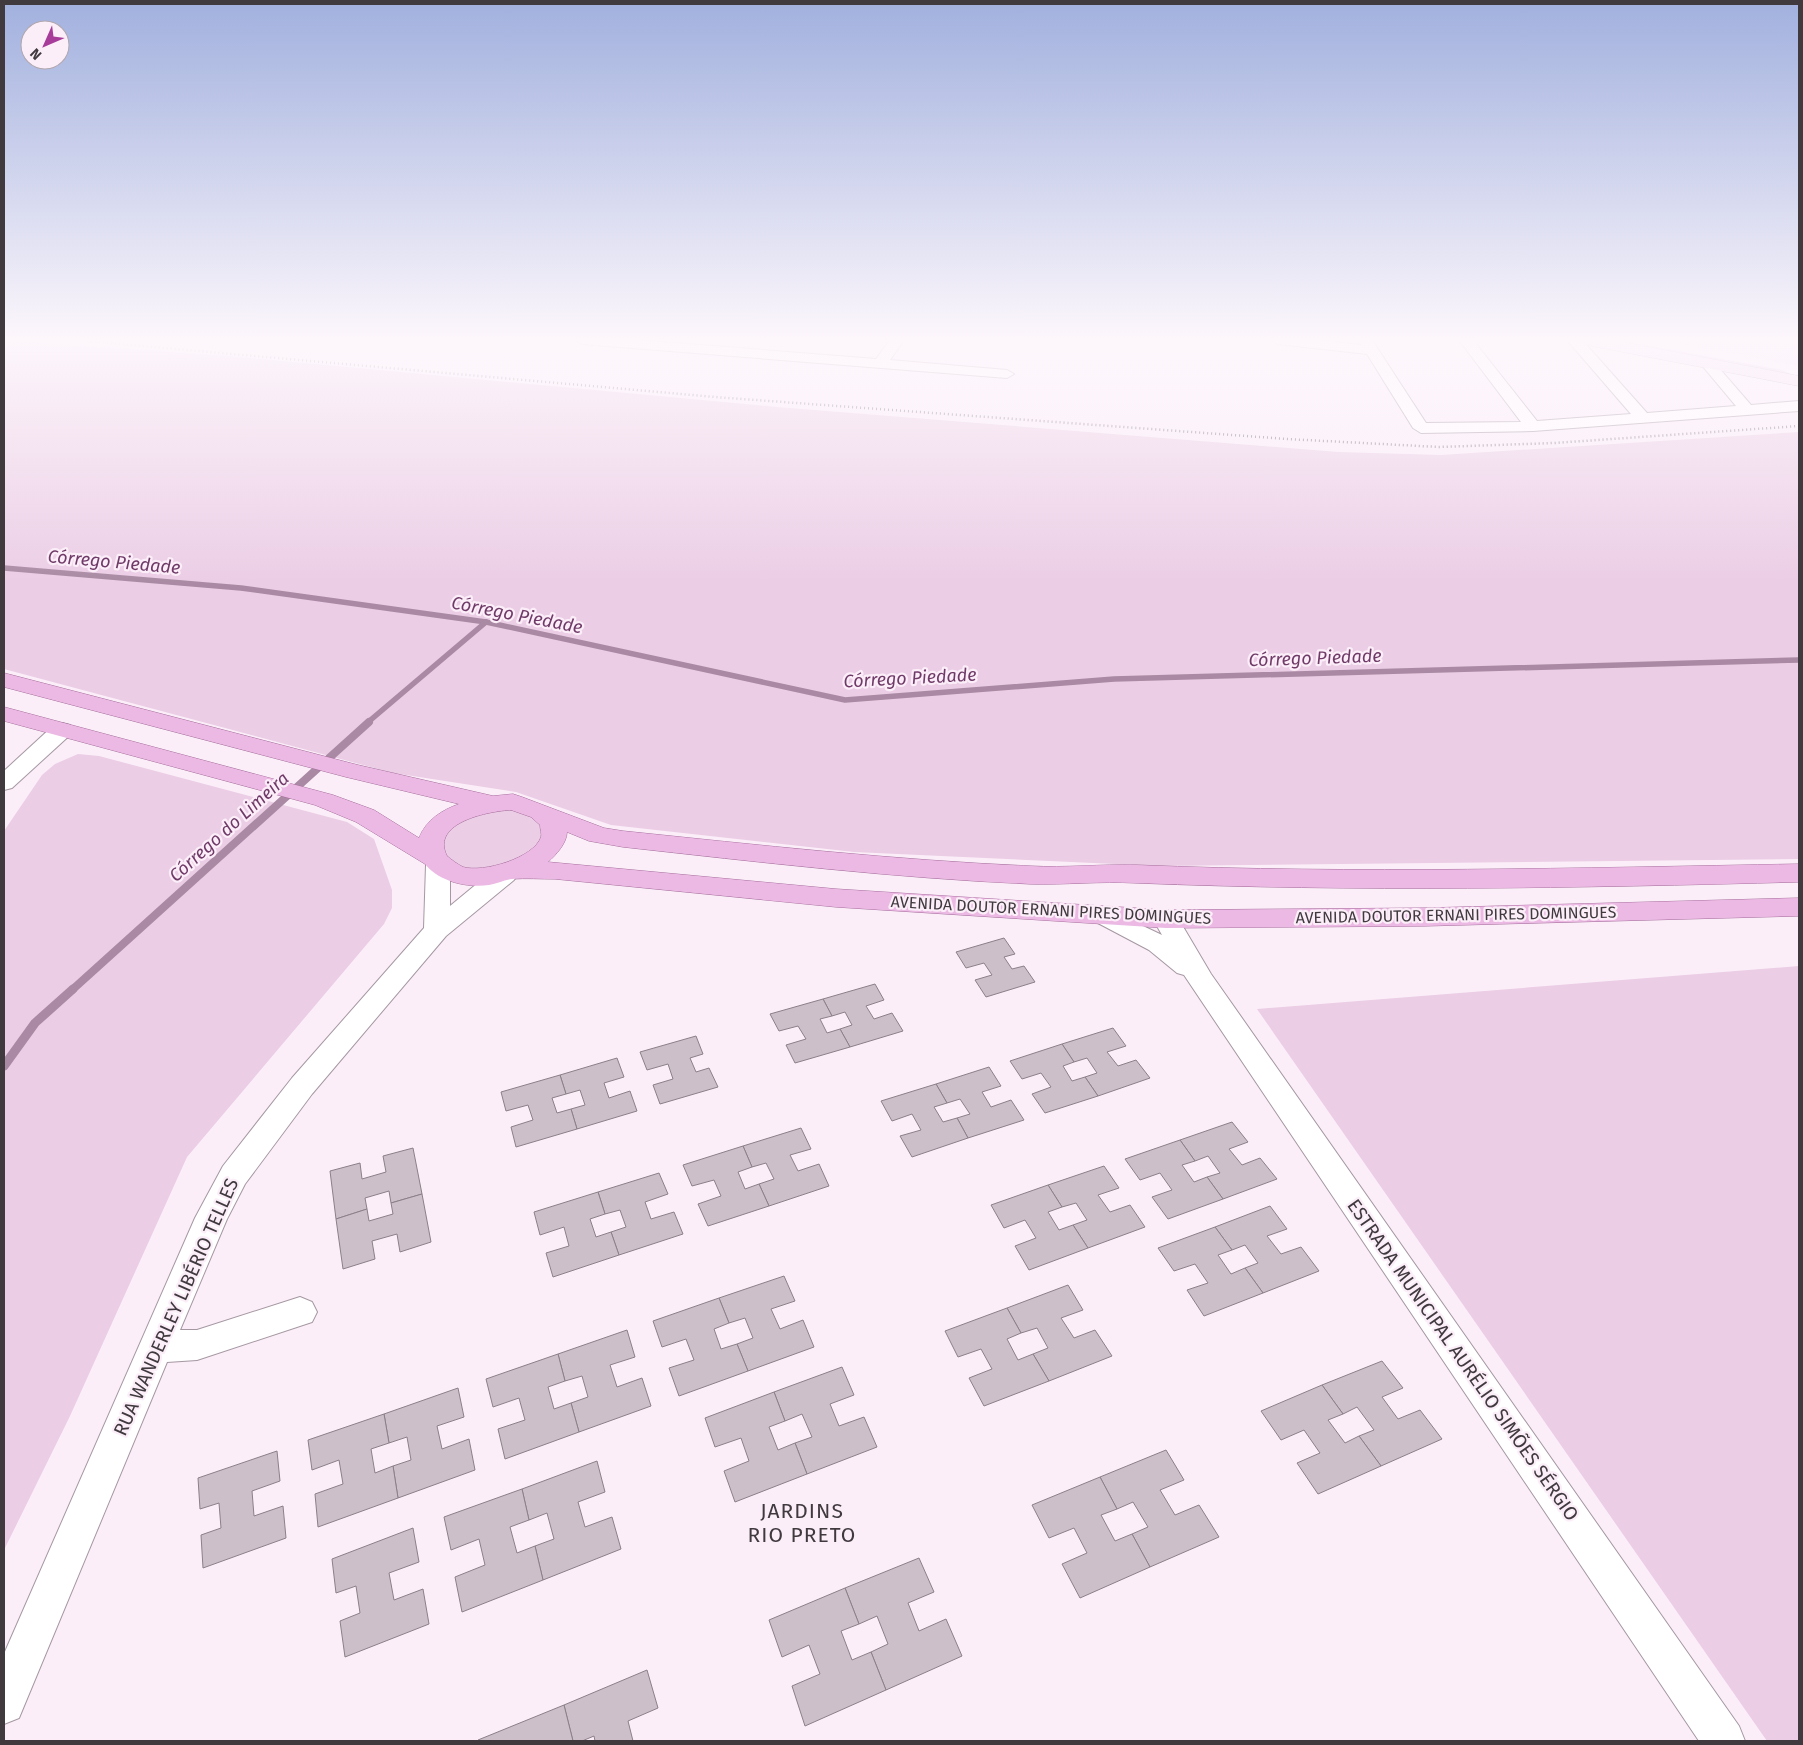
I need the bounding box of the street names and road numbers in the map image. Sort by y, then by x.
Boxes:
street label: AVENIDA DOUTOR ERNANI PIRES DOMINGUES [890,892,1212,928]
street label: AVENIDA DOUTOR ERNANI PIRES DOMINGUES [1295,903,1617,927]
street label: RUA WANDERLEY LIBÉRIO TELLES [109,1175,243,1439]
street label: ESTRADA MUNICIPAL AURÉLIO SIMÕES SÉRGIO [1342,1195,1584,1525]

